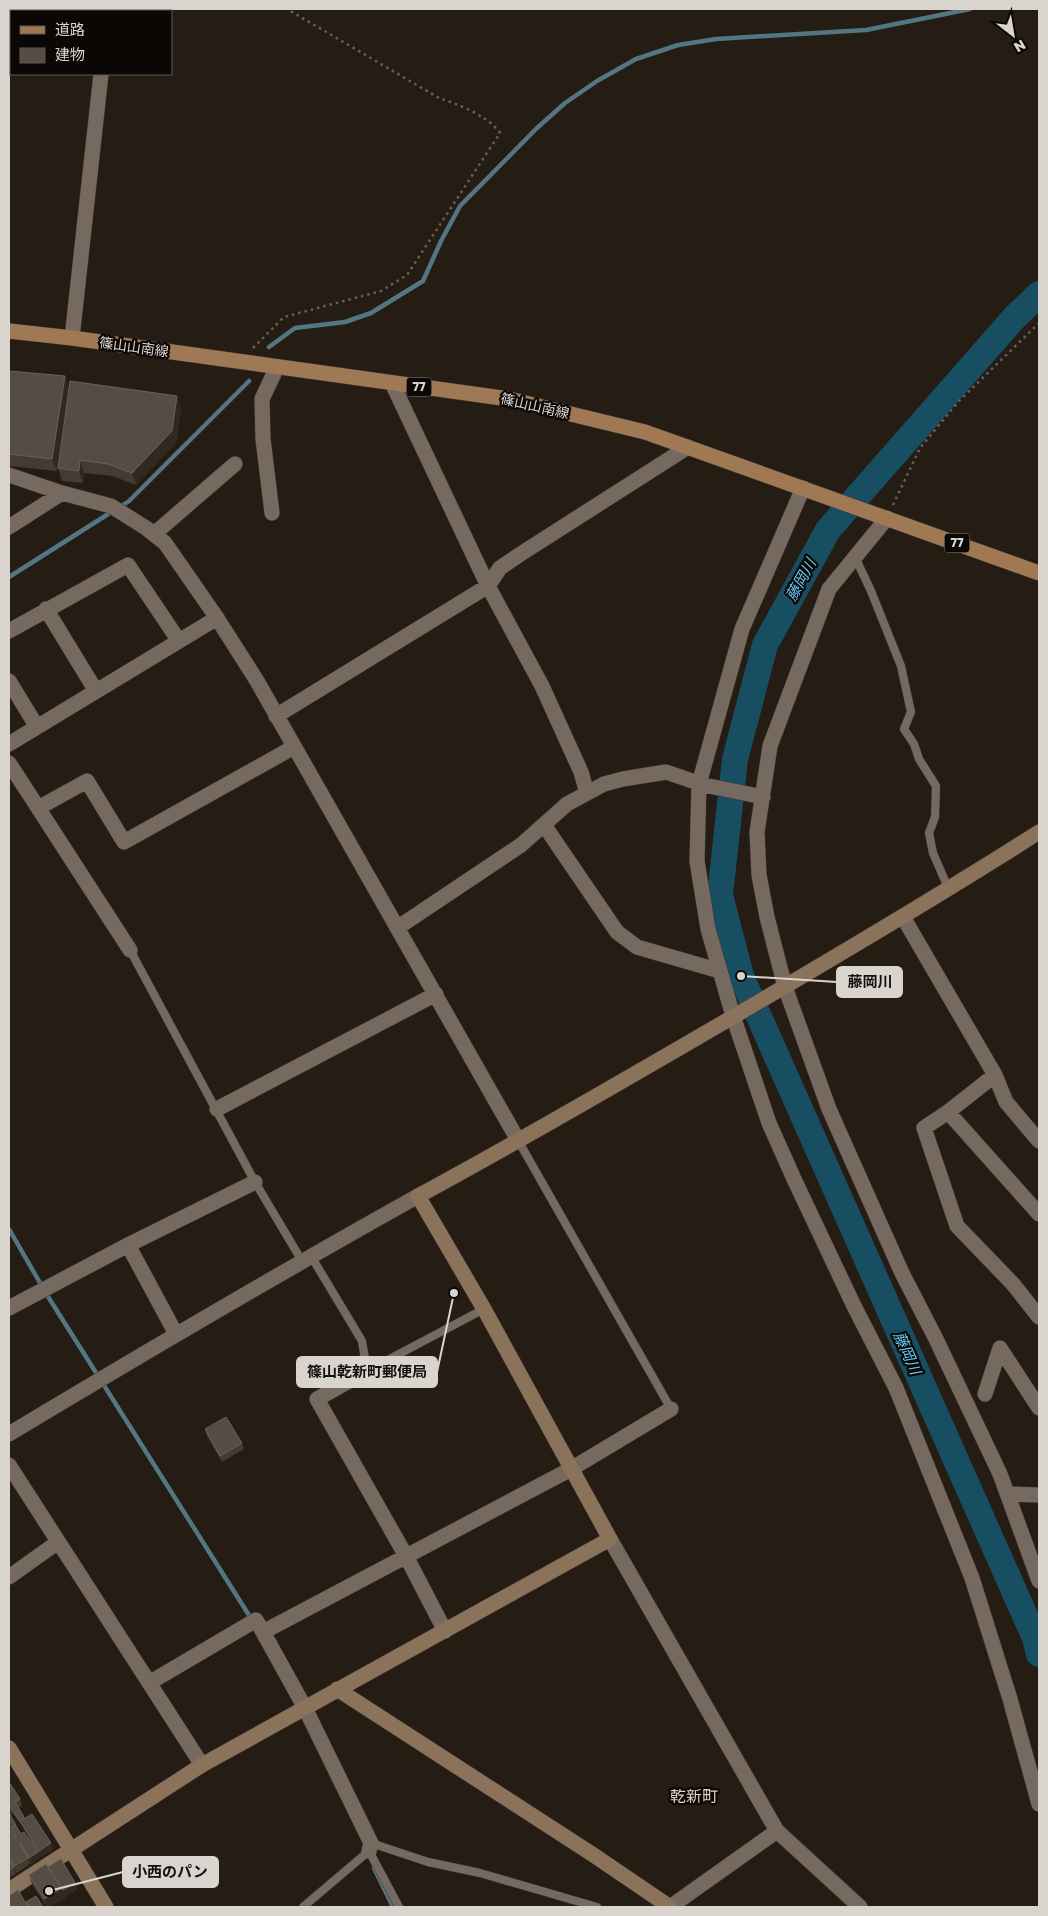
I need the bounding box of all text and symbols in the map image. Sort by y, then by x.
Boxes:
legend [10,10,172,75]
north arrow [988,10,1038,60]
text: 道路 [55,20,85,38]
text: N [1011,37,1029,57]
text: 建物 [55,45,85,63]
street label: 篠山山南線 [98,333,170,360]
road number: 77 [406,378,432,397]
street label: 篠山山南線 [499,389,571,422]
road number: 77 [944,534,970,552]
water label: 藤岡川 [781,554,820,604]
callout: 藤岡川 [837,967,902,997]
text: 藤岡川 [847,972,893,990]
water label: 藤岡川 [891,1328,926,1379]
callout: 篠山乾新町郵便局 [297,1357,437,1387]
text: 篠山乾新町郵便局 [307,1362,427,1380]
district label: 乾新町 [670,1786,718,1806]
callout: 小西のパン [123,1857,218,1887]
text: 小西のパン [132,1862,208,1880]

